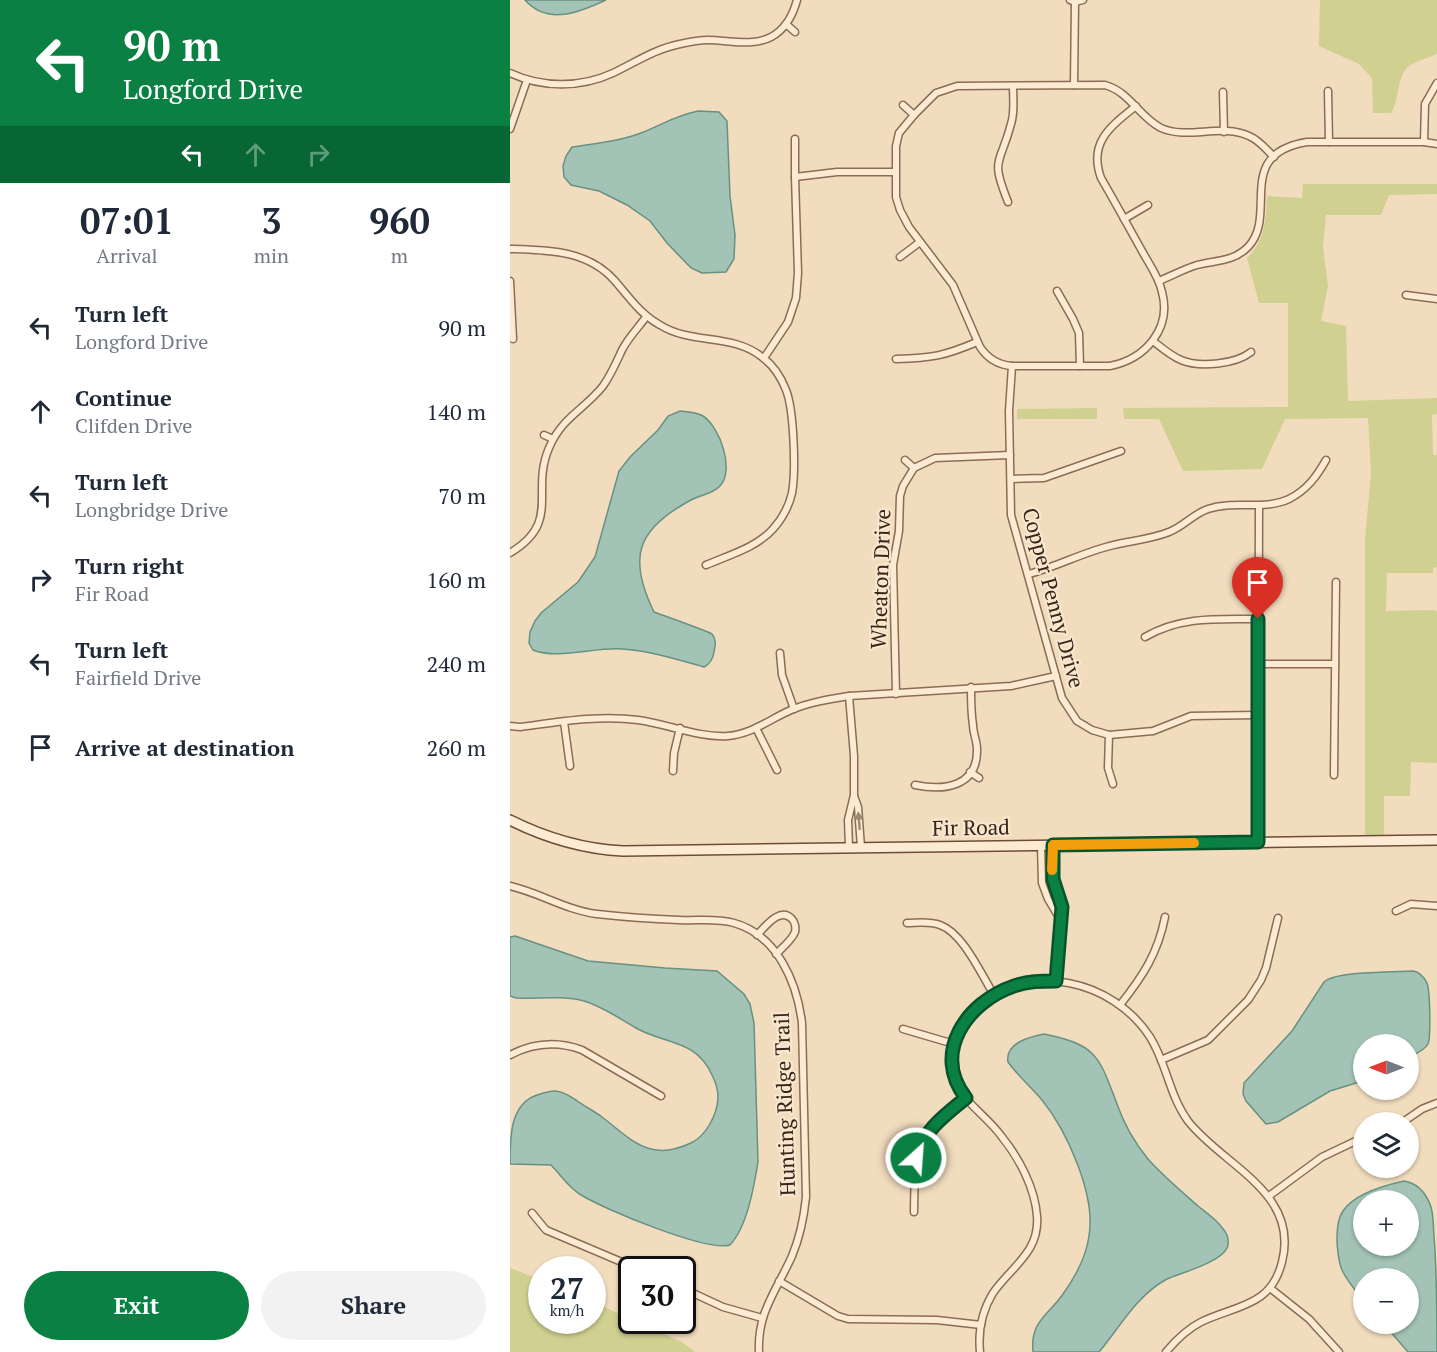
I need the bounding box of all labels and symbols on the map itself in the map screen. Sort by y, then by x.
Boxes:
street label: Copper Penny Drive [1016,505,1091,691]
street label: Wheaton Drive [864,508,896,650]
pin [1232,557,1283,619]
one-way arrow [855,811,864,830]
street label: Fir Road [932,812,1010,842]
street label: Hunting Ridge Trail [767,1011,801,1197]
north arrow [1353,1034,1419,1100]
position arrow [884,1126,948,1190]
speed limit sign: 30 [618,1256,696,1334]

